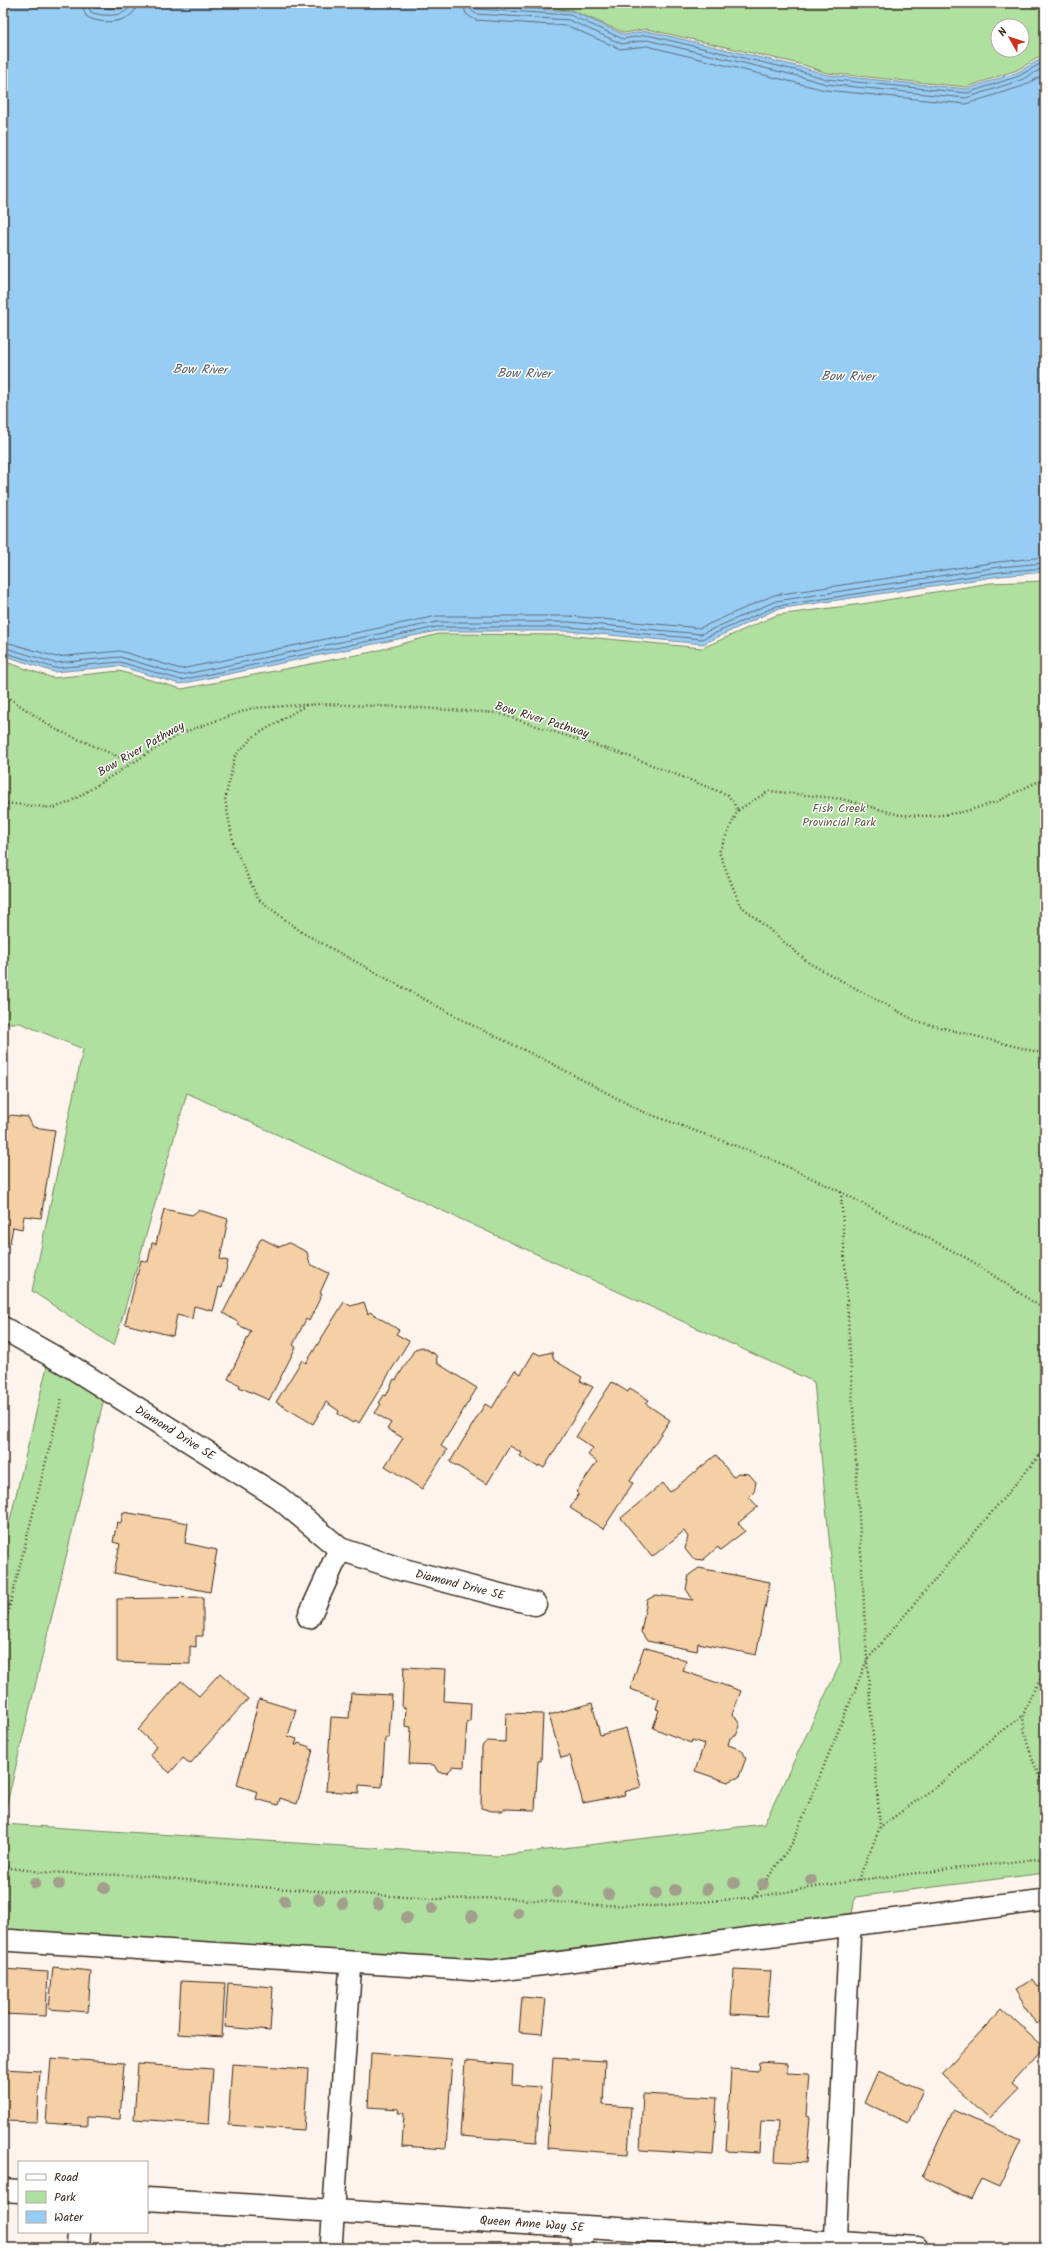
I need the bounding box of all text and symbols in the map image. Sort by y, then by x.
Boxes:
north arrow [990,18,1030,58]
text: N [994,24,1012,41]
water label: Bow River [173,359,230,381]
water label: Bow River [497,363,554,385]
water label: Bow River [821,366,878,388]
street label: Bow River Pathway [493,697,592,743]
street label: Bow River Pathway [94,716,188,782]
park label: Fish Creek Provincial Park [802,799,876,832]
street label: Diamond Drive SE [131,1401,220,1466]
street label: Diamond Drive SE [413,1565,508,1606]
legend [18,2161,148,2233]
text: Road [54,2168,79,2187]
text: Park [54,2188,76,2207]
text: Water [54,2208,84,2227]
street label: Queen Anne Way SE [479,2211,586,2237]

